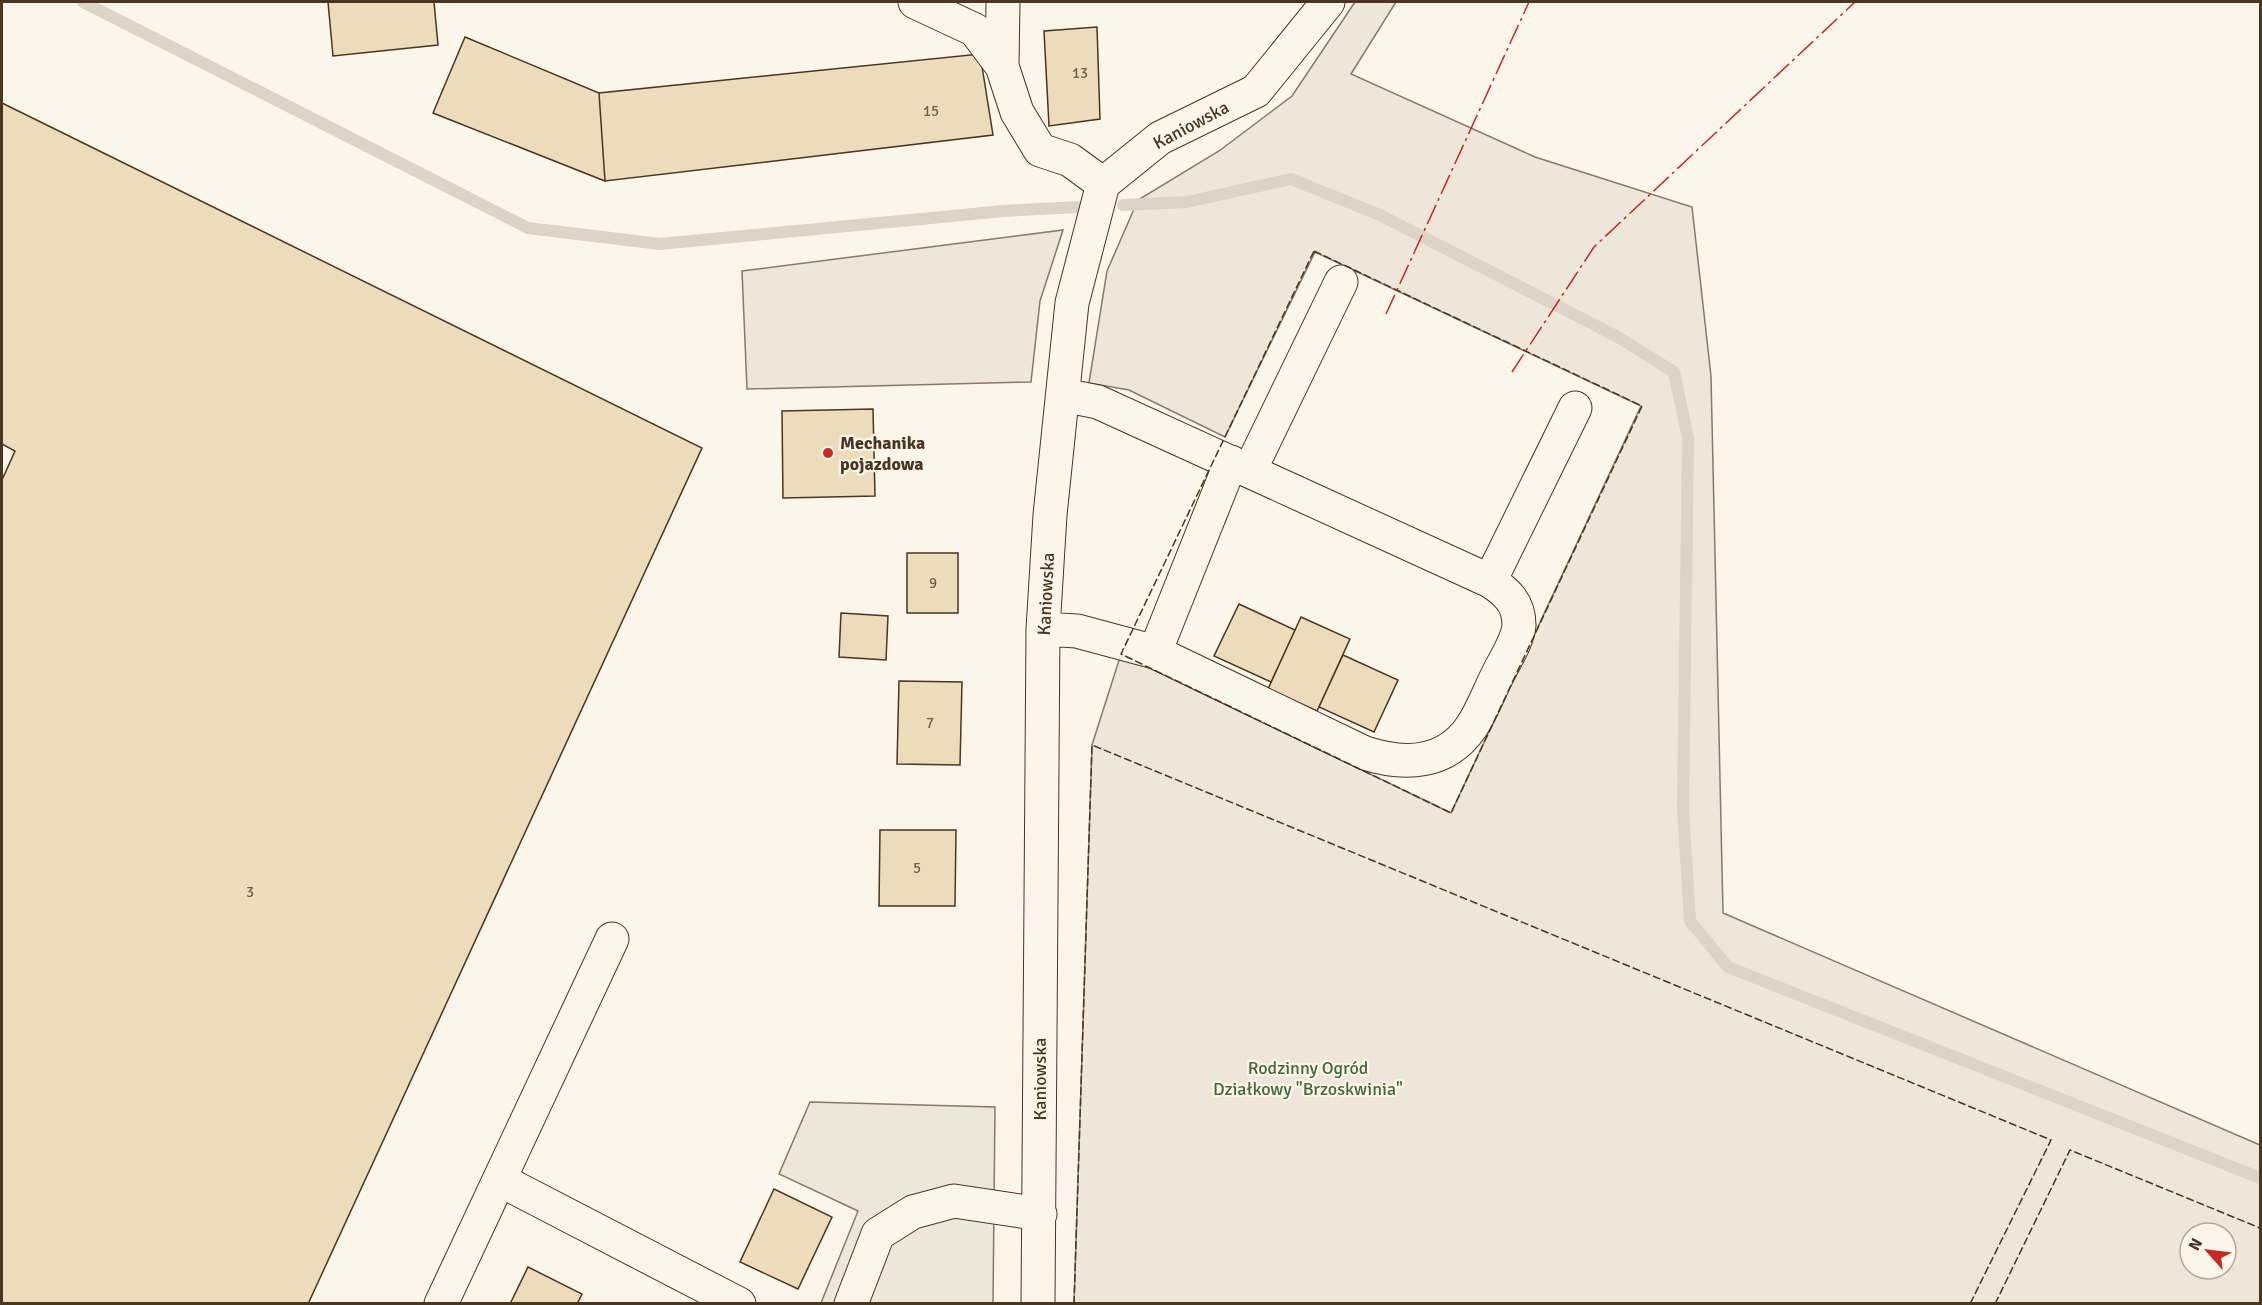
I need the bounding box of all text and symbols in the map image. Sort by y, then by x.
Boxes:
house number: 13 [1072,64,1088,82]
street label: Kaniowska [1149,96,1233,154]
house number: 15 [923,102,939,120]
place label: Mechanika pojazdowa [840,432,925,475]
marker: Mechanika pojazdowa [821,446,835,460]
street label: Kaniowska [1033,552,1059,636]
house number: 9 [929,574,937,592]
house number: 7 [926,714,934,732]
house number: 5 [913,859,921,877]
house number: 3 [246,883,254,901]
street label: Kaniowska [1029,1038,1051,1120]
park label: Rodzinny Ogród Działkowy "Brzoskwinia" [1213,1057,1403,1100]
north arrow [2178,1221,2238,1281]
text: N [2184,1235,2207,1254]

